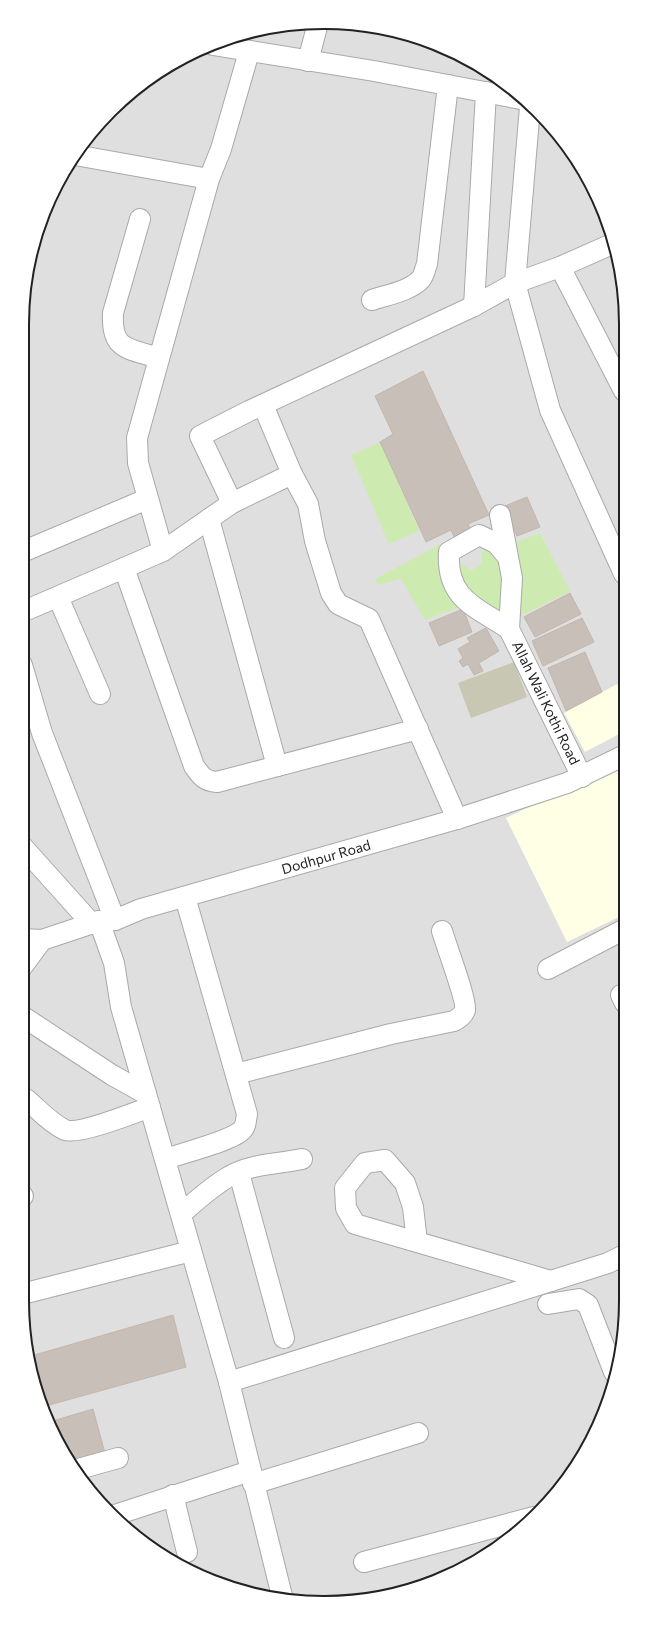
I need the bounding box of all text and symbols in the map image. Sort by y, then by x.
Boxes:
street label: Allah Wali Kothi Road [509,638,584,767]
street label: Dodhpur Road [279,836,372,877]

